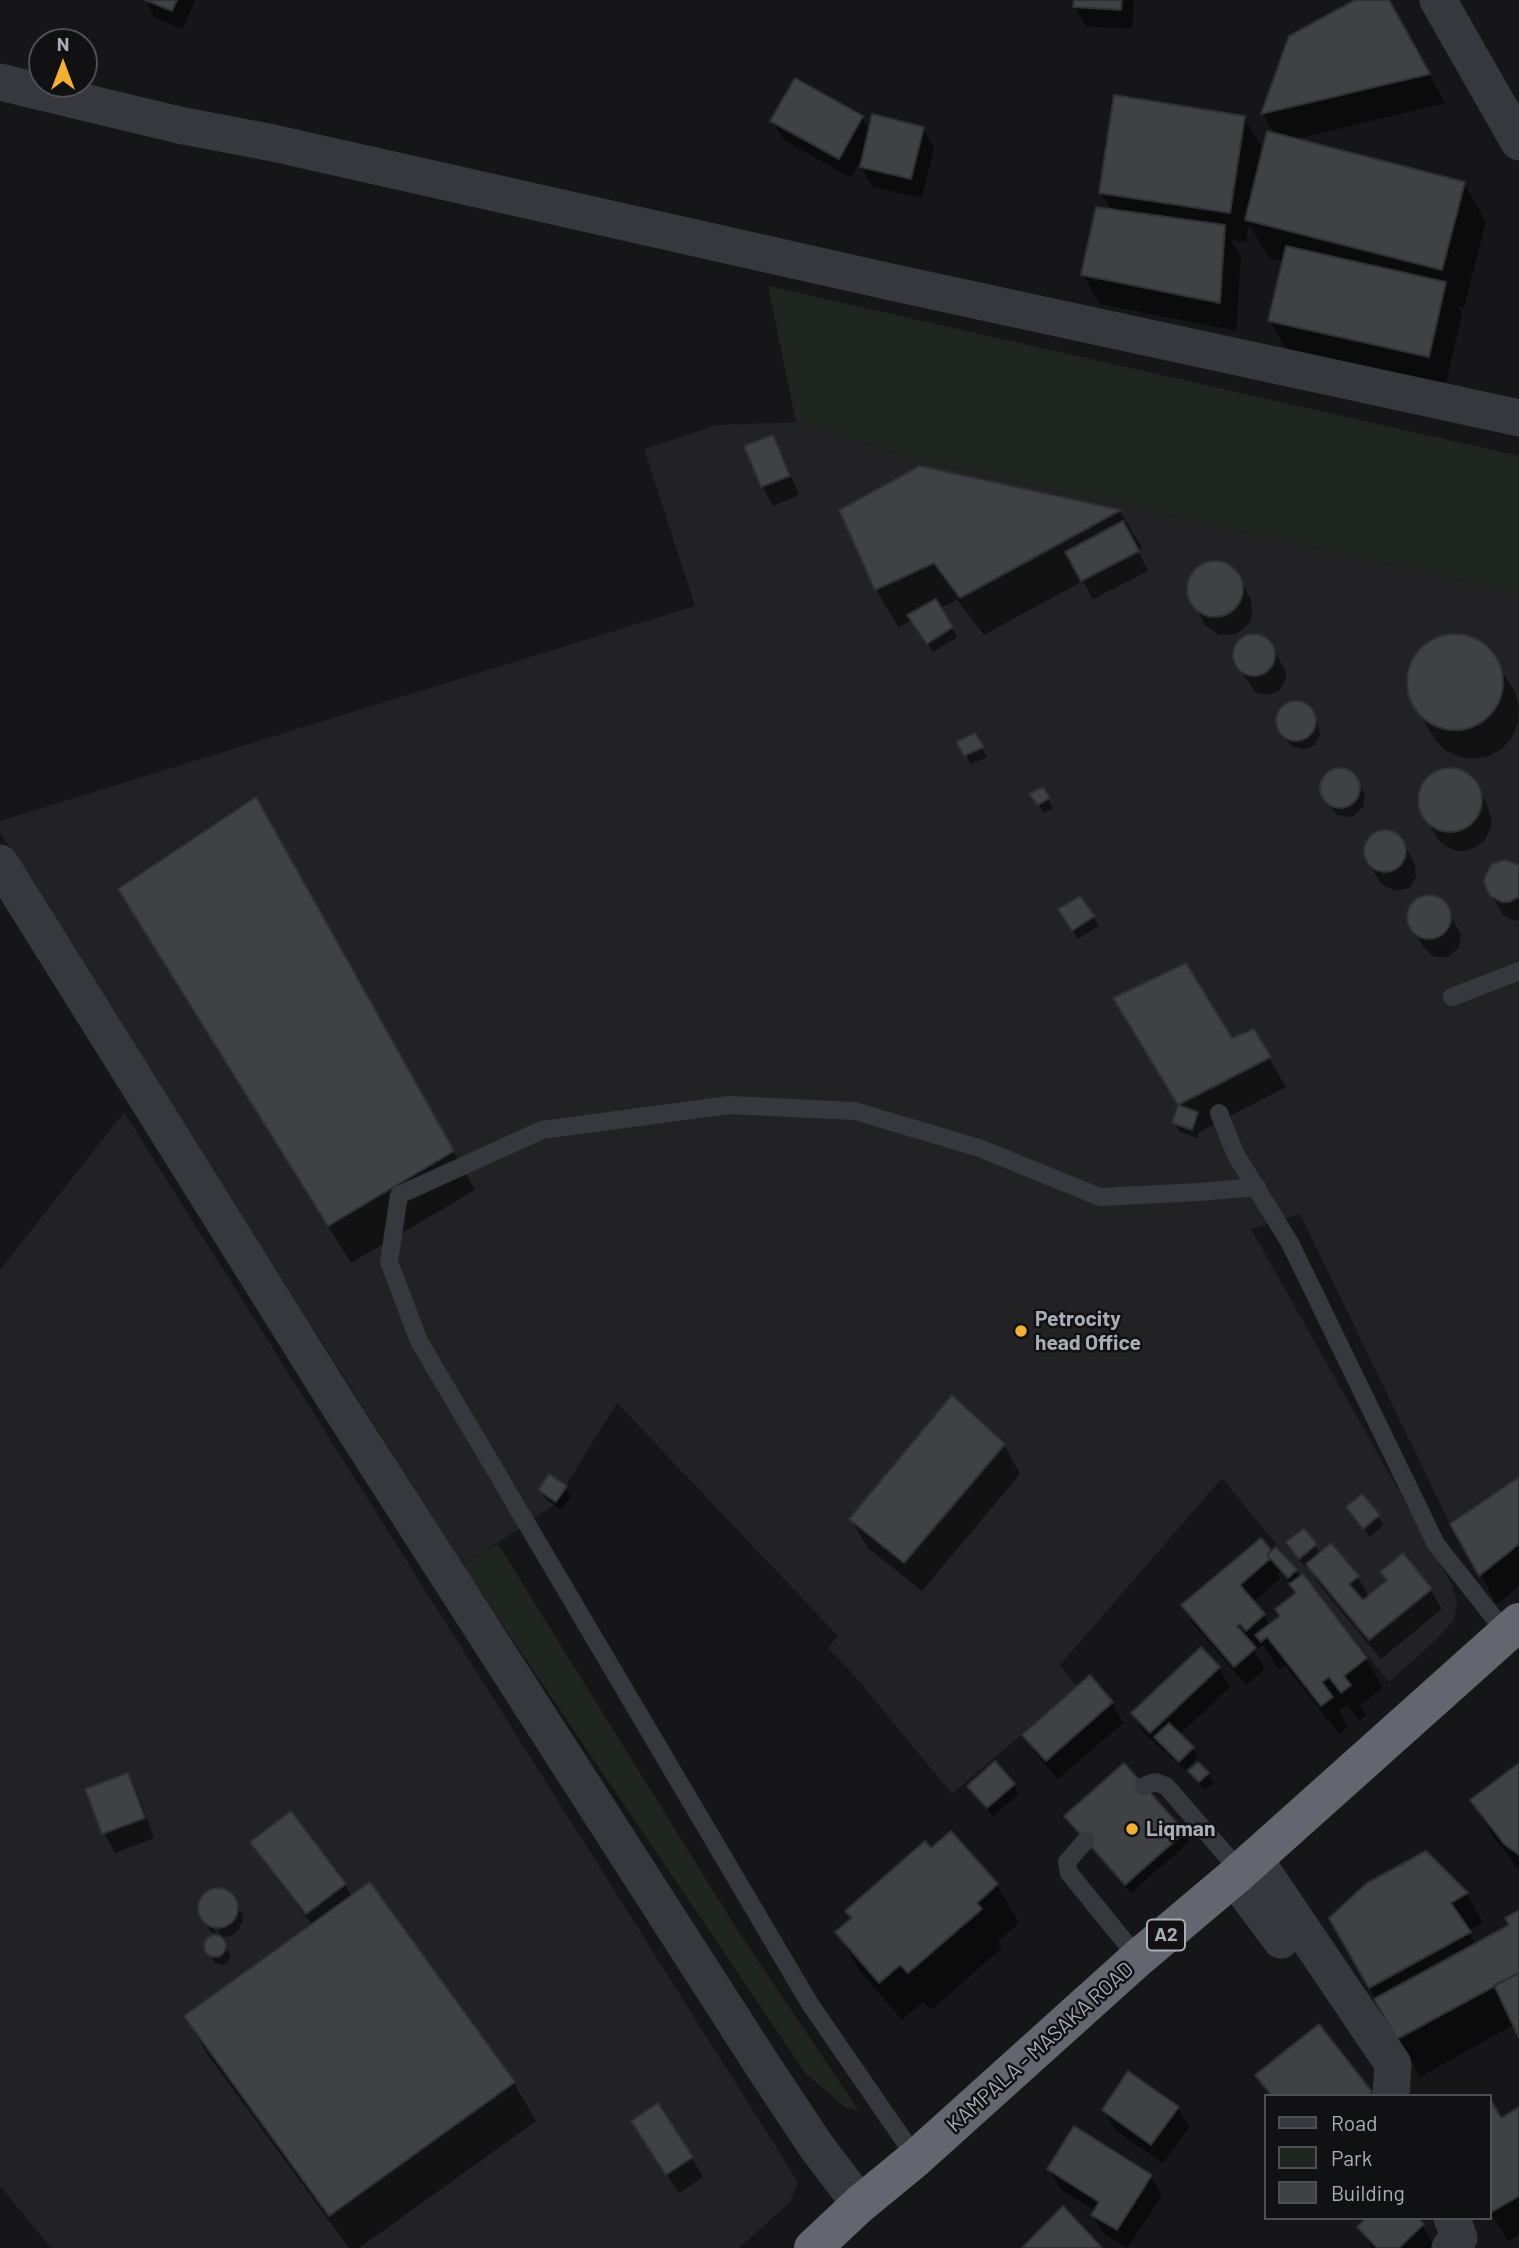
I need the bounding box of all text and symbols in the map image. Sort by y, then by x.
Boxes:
north arrow [28,28,98,98]
text: N [57,32,69,55]
place label: Petrocity head Office [1035,1306,1141,1356]
marker: Petrocity head Office [1013,1323,1029,1339]
place label: Liqman [1146,1816,1215,1842]
marker: Liqman [1124,1821,1140,1837]
road number: A2 [1147,1920,1185,1951]
street label: KAMPALA - MASAKA ROAD [942,1957,1138,2137]
legend [1264,2094,1491,2220]
text: Road [1331,2110,1377,2135]
text: Park [1331,2145,1372,2170]
text: Building [1331,2180,1405,2205]

